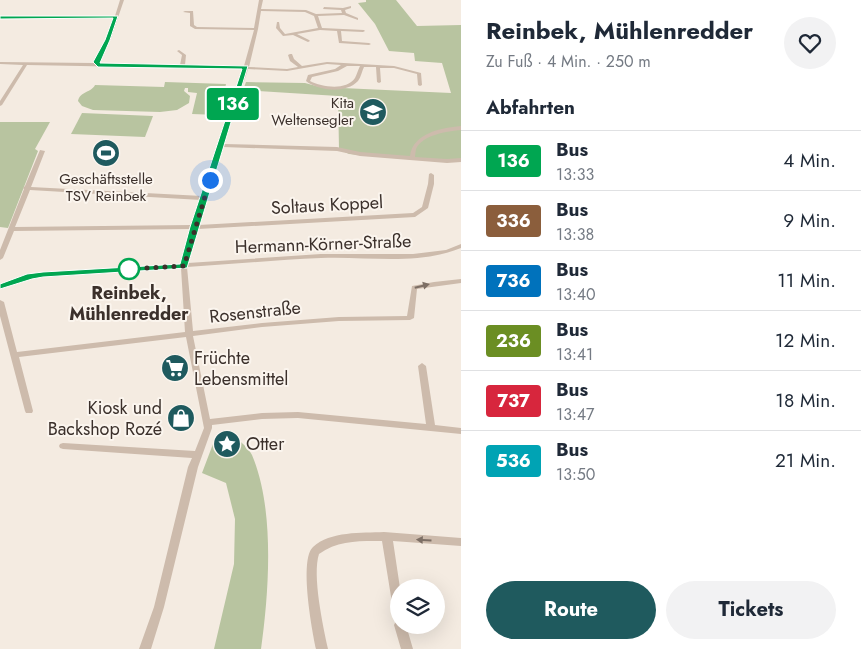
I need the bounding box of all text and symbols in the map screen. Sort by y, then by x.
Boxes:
text: Reinbek, Mühlenredder [486,13,753,48]
button: heart [784,17,836,69]
text: Zu Fuß · 4 Min. · 250 m [486,50,651,73]
line badge: 136 [204,88,262,120]
text: 136 [217,91,249,117]
place label: Kita Weltensegler [271,92,355,131]
text: Abfahrten [486,94,575,121]
school or university icon: Kita Weltensegler [358,97,388,127]
text: Bus [556,136,588,163]
sports icon: Geschäftsstelle TSV Reinbek [91,138,121,168]
text: 4 Min. [783,147,836,174]
text: 136 [497,148,530,174]
text: 13:33 [556,163,594,186]
place label: Geschäftsstelle TSV Reinbek [59,168,153,207]
your location [198,168,223,193]
street label: Soltaus Koppel [270,189,384,221]
text: Bus [556,196,588,223]
text: 9 Min. [783,207,836,234]
text: 336 [496,208,531,234]
text: 13:38 [556,223,594,246]
street label: Hermann-Körner-Straße [234,228,412,260]
text: Bus [556,256,588,283]
marker: Reinbek, Mühlenredder [118,258,140,280]
text: 11 Min. [777,267,836,294]
text: 736 [496,268,531,294]
place label: Reinbek, Mühlenredder [69,280,189,327]
one-way arrow [414,282,430,290]
text: 13:40 [556,283,596,306]
street label: Rosenstraße [208,294,302,330]
text: Bus [556,316,588,343]
text: 12 Min. [775,327,836,354]
text: 236 [496,328,531,354]
text: 13:41 [556,343,593,366]
place label: Früchte Lebensmittel [194,345,288,392]
supermarket icon: Früchte Lebensmittel [160,353,190,383]
text: Bus [556,376,588,403]
text: 18 Min. [775,387,836,414]
text: 737 [497,388,530,414]
place label: Kiosk und Backshop Rozé [48,395,162,442]
shop icon: Kiosk und Backshop Rozé [166,403,196,433]
text: 13:47 [556,403,594,426]
place icon: Otter [212,429,242,459]
place label: Otter [246,431,285,457]
text: Bus [556,436,588,463]
text: 21 Min. [775,447,836,474]
text: 536 [496,448,531,474]
text: 13:50 [556,463,595,486]
one-way arrow [416,535,432,543]
map controls [390,579,445,634]
button: layers [390,579,445,634]
button: Route [486,581,656,639]
button: Tickets [666,581,836,639]

